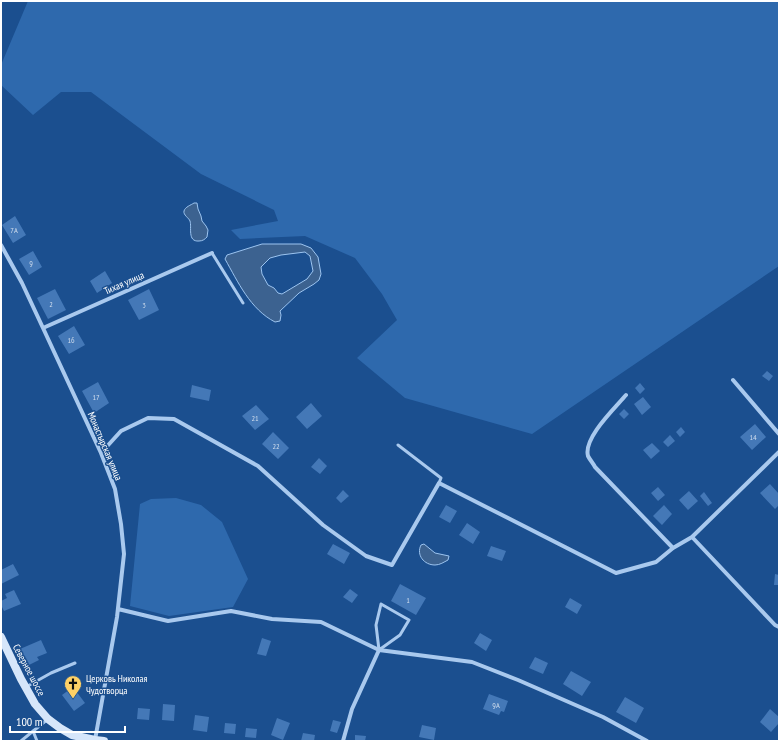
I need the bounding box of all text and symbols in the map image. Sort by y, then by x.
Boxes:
house number: 7А [10,225,18,235]
house number: 9 [29,258,33,268]
street label: Тихая улица [102,268,146,298]
house number: 2 [49,299,53,309]
house number: 3 [142,300,146,310]
house number: 16 [67,335,75,345]
house number: 17 [92,392,100,402]
street label: Монастырская улица [85,410,125,482]
house number: 21 [251,413,259,423]
house number: 14 [749,432,757,442]
house number: 22 [272,441,280,451]
house number: 1 [406,595,410,605]
street label: Северное шоссе [10,642,48,698]
place label: Церковь Николая Чудотворца [86,672,148,697]
church icon: Церковь Николая Чудотворца [63,674,83,699]
house number: 9А [492,700,500,710]
scale bar [10,708,125,734]
text: 100 m [16,714,43,729]

